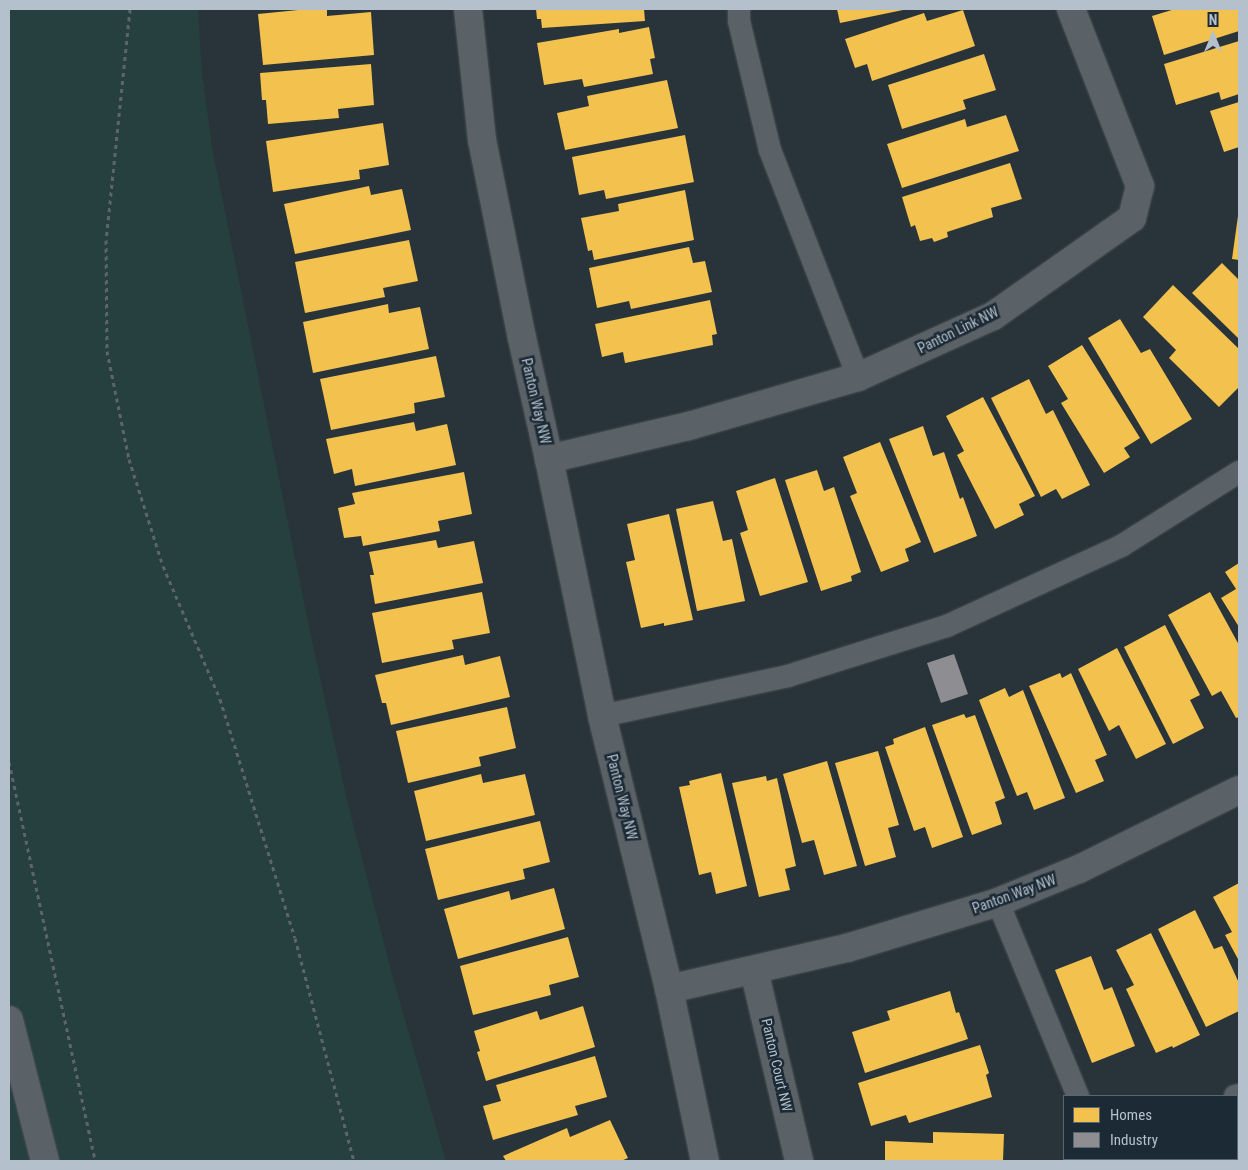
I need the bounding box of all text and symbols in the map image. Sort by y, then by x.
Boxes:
north arrow [1188,10,1238,60]
text: N [1209,12,1217,28]
street label: Panton Link NW [915,303,1001,357]
street label: Panton Way NW [518,356,554,446]
street label: Panton Way NW [603,752,641,842]
street label: Panton Way NW [970,871,1058,917]
street label: Panton Court NW [758,1017,796,1113]
legend [1063,1095,1238,1160]
text: Homes [1110,1106,1152,1124]
text: Industry [1110,1131,1158,1149]

